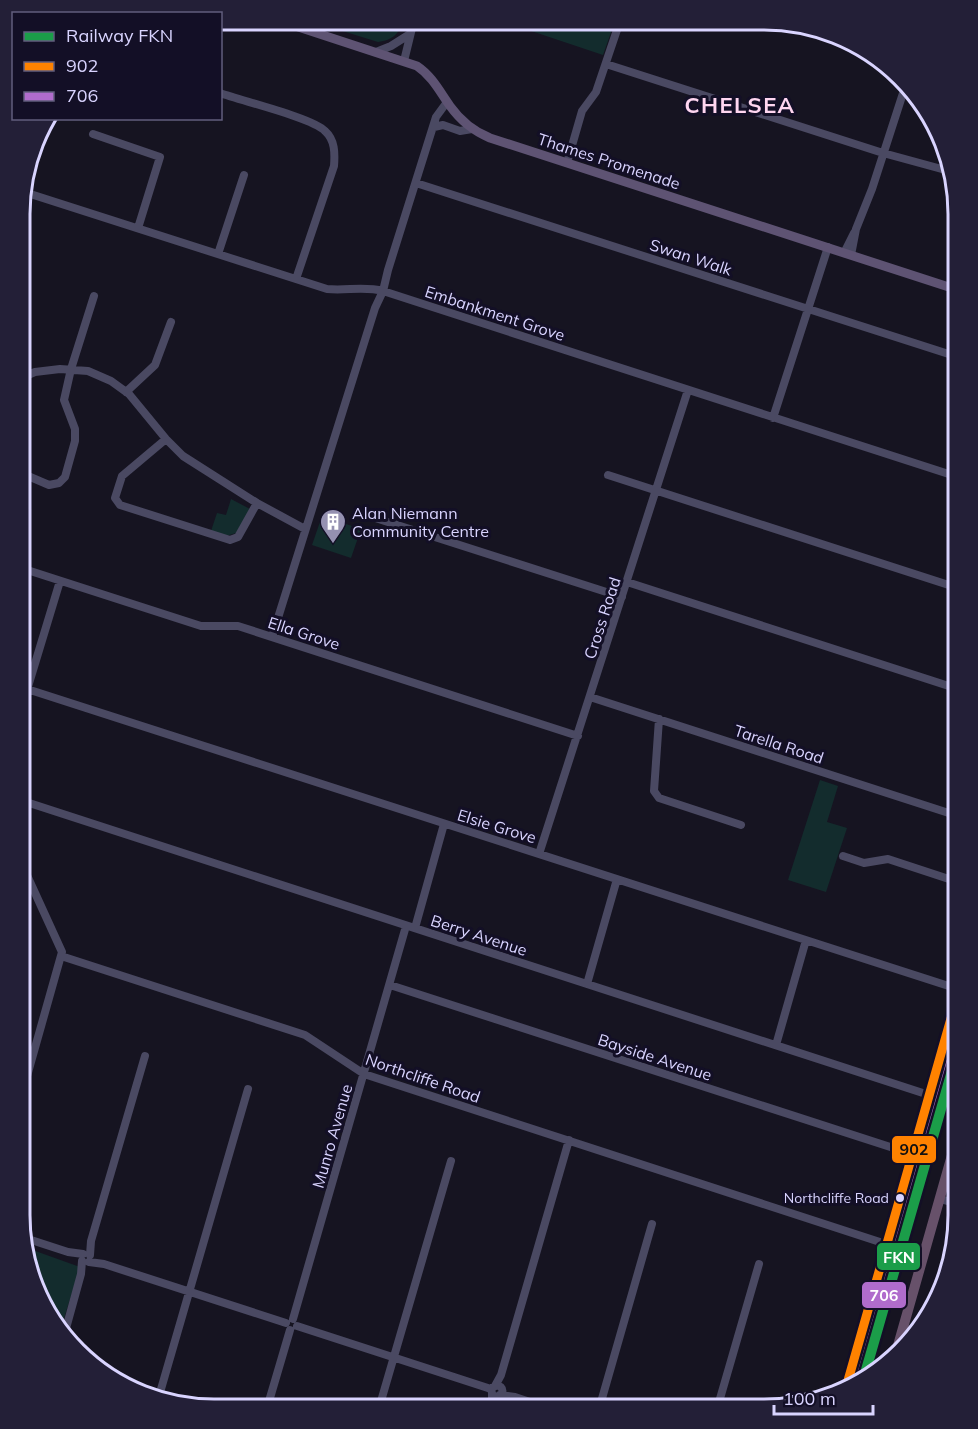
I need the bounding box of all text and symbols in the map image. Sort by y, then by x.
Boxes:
legend [12,12,222,120]
text: Railway FKN [66,24,173,47]
text: 902 [66,54,98,77]
text: 706 [66,84,98,107]
district label: CHELSEA [684,91,796,119]
street label: Thames Promenade [535,129,683,193]
street label: Swan Walk [647,234,735,280]
street label: Embankment Grove [423,281,567,345]
place label: Alan Niemann Community Centre [352,503,489,541]
building icon: Alan Niemann Community Centre [318,507,348,545]
street label: Cross Road [579,574,625,662]
street label: Ella Grove [266,612,342,654]
street label: Tarella Road [732,720,826,768]
street label: Elsie Grove [455,805,539,847]
street label: Berry Avenue [428,910,530,960]
street label: Bayside Avenue [595,1029,715,1085]
street label: Northcliffe Road [363,1049,483,1107]
street label: Munro Avenue [308,1082,356,1190]
line badge: 902 [891,1135,937,1164]
text: 902 [900,1139,928,1159]
place label: Northcliffe Road [784,1189,889,1207]
marker: Northcliffe Road [894,1192,906,1204]
line badge: FKN [876,1242,921,1271]
text: FKN [883,1247,915,1267]
line badge: 706 [861,1281,907,1309]
text: 706 [870,1285,899,1305]
scale bar [774,1378,873,1416]
text: 100 m [783,1387,836,1410]

